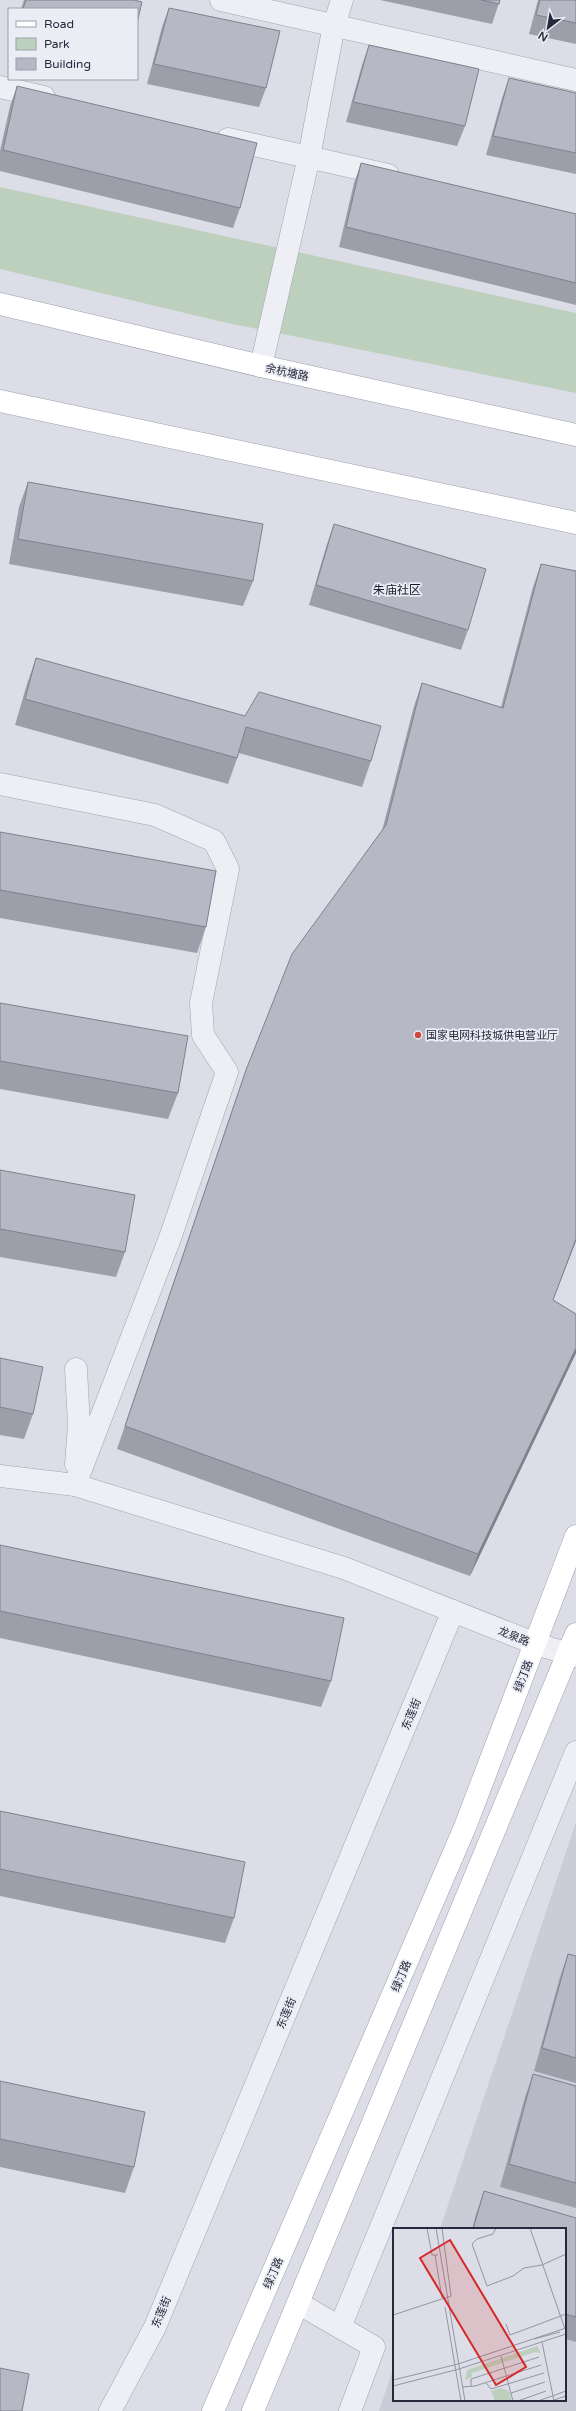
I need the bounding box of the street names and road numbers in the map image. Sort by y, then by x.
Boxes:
street label: 余杭塘路 [264,362,310,383]
street label: 龙泉路 [496,1624,532,1649]
street label: 绿汀路 [511,1658,535,1694]
street label: 东莲街 [399,1696,424,1732]
street label: 绿汀路 [389,1958,414,1994]
street label: 东莲街 [274,1995,299,2031]
street label: 绿汀路 [261,2255,286,2291]
street label: 东莲街 [149,2294,174,2330]

